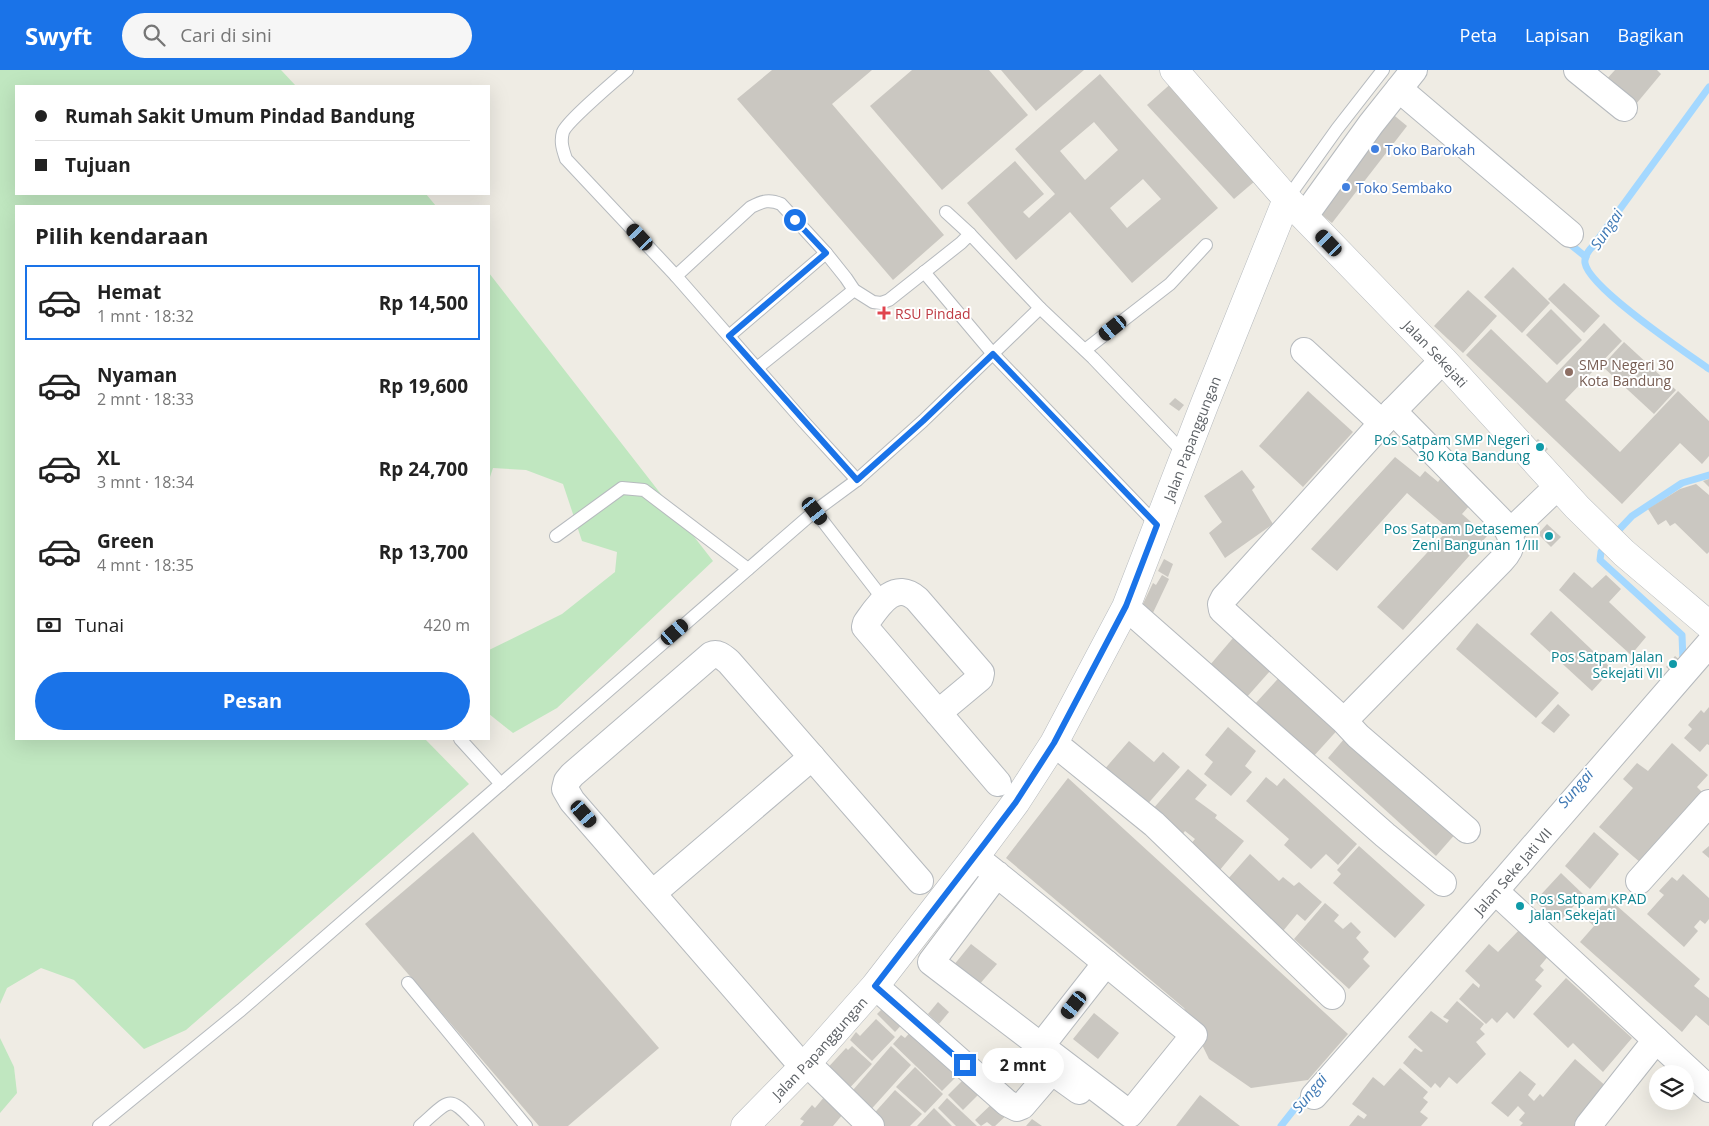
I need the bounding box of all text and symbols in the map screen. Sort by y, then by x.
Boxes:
search box [122,13,472,58]
text: Swyft [25,19,92,52]
icon: search [140,21,168,49]
text: Cari di sini [180,22,272,48]
text: Peta [1460,23,1497,47]
text: Lapisan [1525,23,1590,47]
text: Bagikan [1618,23,1684,47]
text: Rumah Sakit Umum Pindad Bandung [65,103,415,129]
place label: Toko Barokah [1385,140,1475,159]
marker: Toko Barokah [1369,143,1381,155]
text: Tujuan [65,152,131,178]
place label: Toko Sembako [1356,178,1452,197]
marker: Toko Sembako [1340,181,1352,193]
water label: Sungai [1585,205,1627,253]
route start [784,209,806,231]
text: Pilih kendaraan [35,220,208,250]
car [624,221,655,253]
car [1313,227,1344,259]
text: Hemat [97,279,161,305]
icon: car [37,280,82,325]
text: Rp 14,500 [379,290,468,316]
place label: RSU Pindad [895,304,971,323]
text: 1 mnt · 18:32 [97,305,194,327]
marker: RSU Pindad [877,306,891,320]
car [1096,313,1129,343]
street label: Jalan Sekejati [1398,314,1472,391]
place label: SMP Negeri 30 Kota Bandung [1579,355,1674,390]
text: Nyaman [97,362,177,388]
icon: car [37,363,82,408]
marker: SMP Negeri 30 Kota Bandung [1563,366,1575,378]
text: Rp 19,600 [379,373,468,399]
street label: Jalan Papanggungan [1158,373,1224,505]
text: 2 mnt · 18:33 [97,388,194,410]
place label: Pos Satpam SMP Negeri 30 Kota Bandung [1374,430,1530,465]
marker: Pos Satpam SMP Negeri 30 Kota Bandung [1534,441,1546,453]
text: XL [97,445,120,471]
icon: car [37,446,82,491]
text: Rp 24,700 [379,456,468,482]
text: 3 mnt · 18:34 [97,471,194,493]
car [799,495,830,527]
place label: Pos Satpam Detasemen Zeni Bangunan 1/III [1384,519,1539,554]
text: Green [97,528,154,554]
icon: car [37,529,82,574]
marker: Pos Satpam Detasemen Zeni Bangunan 1/III [1543,530,1555,542]
text: Rp 13,700 [379,539,468,565]
text: 4 mnt · 18:35 [97,554,194,576]
icon: cash [35,611,63,639]
text: Tunai [75,612,124,638]
text: 420 m [424,614,470,636]
car [658,616,691,648]
place label: Pos Satpam Jalan Sekejati VII [1551,647,1663,682]
marker: Pos Satpam Jalan Sekejati VII [1667,658,1679,670]
button: Pesan [35,672,470,730]
water label: Sungai [1553,764,1597,812]
car [568,798,599,830]
street label: Jalan Seke Jati VII [1468,823,1555,920]
place label: Pos Satpam KPAD Jalan Sekejati [1528,889,1647,924]
marker: Pos Satpam KPAD Jalan Sekejati [1514,900,1526,912]
car [1058,989,1089,1021]
street label: Jalan Papanggungan [766,992,871,1104]
callout: 2 mnt [982,1048,1065,1082]
route end [954,1054,976,1076]
text: 2 mnt [1000,1054,1046,1076]
map controls [1649,1065,1694,1110]
button: layers [1649,1065,1694,1110]
water label: Sungai [1287,1069,1331,1117]

